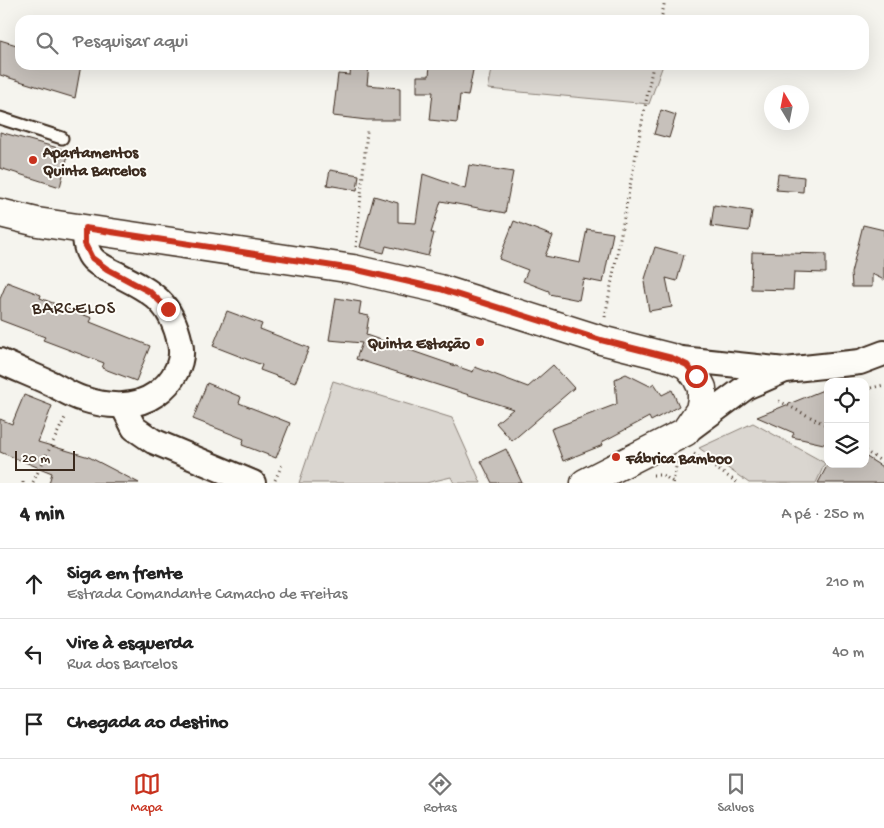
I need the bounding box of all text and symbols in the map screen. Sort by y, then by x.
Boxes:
search box [15,15,869,70]
icon: search [33,29,61,57]
text: Pesquisar aqui [73,31,188,54]
north arrow [764,85,809,130]
place label: Apartamentos Quinta Barcelos [42,145,147,182]
marker: Apartamentos Quinta Barcelos [27,154,39,166]
route end [157,298,180,321]
district label: BARCELOS [31,299,116,320]
place label: Quinta Estação [368,336,471,355]
marker: Quinta Estação [474,336,486,348]
route start [685,365,708,388]
map controls [824,378,869,468]
button: locate [824,378,869,423]
button: layers [824,423,869,468]
scale bar [15,448,75,471]
text: 20 m [22,451,50,468]
marker: Fábrica Bamboo [610,451,622,463]
place label: Fábrica Bamboo [625,451,733,470]
text: 4 min [20,503,64,528]
text: A pé · 250 m [782,506,864,525]
text: Siga em frente [67,563,183,586]
icon: ahead [20,570,48,598]
text: 210 m [825,574,864,593]
text: Estrada Comandante Camacho de Freitas [67,586,347,605]
text: Vire à esquerda [67,633,193,656]
icon: left [20,640,48,668]
text: 40 m [832,644,864,663]
text: Rua dos Barcelos [67,656,177,675]
icon: arrive [20,710,48,738]
text: Chegada ao destino [67,712,228,735]
tab: Mapa [130,770,163,817]
tab: Rotas [423,770,457,817]
tab: Salvos [718,770,754,817]

